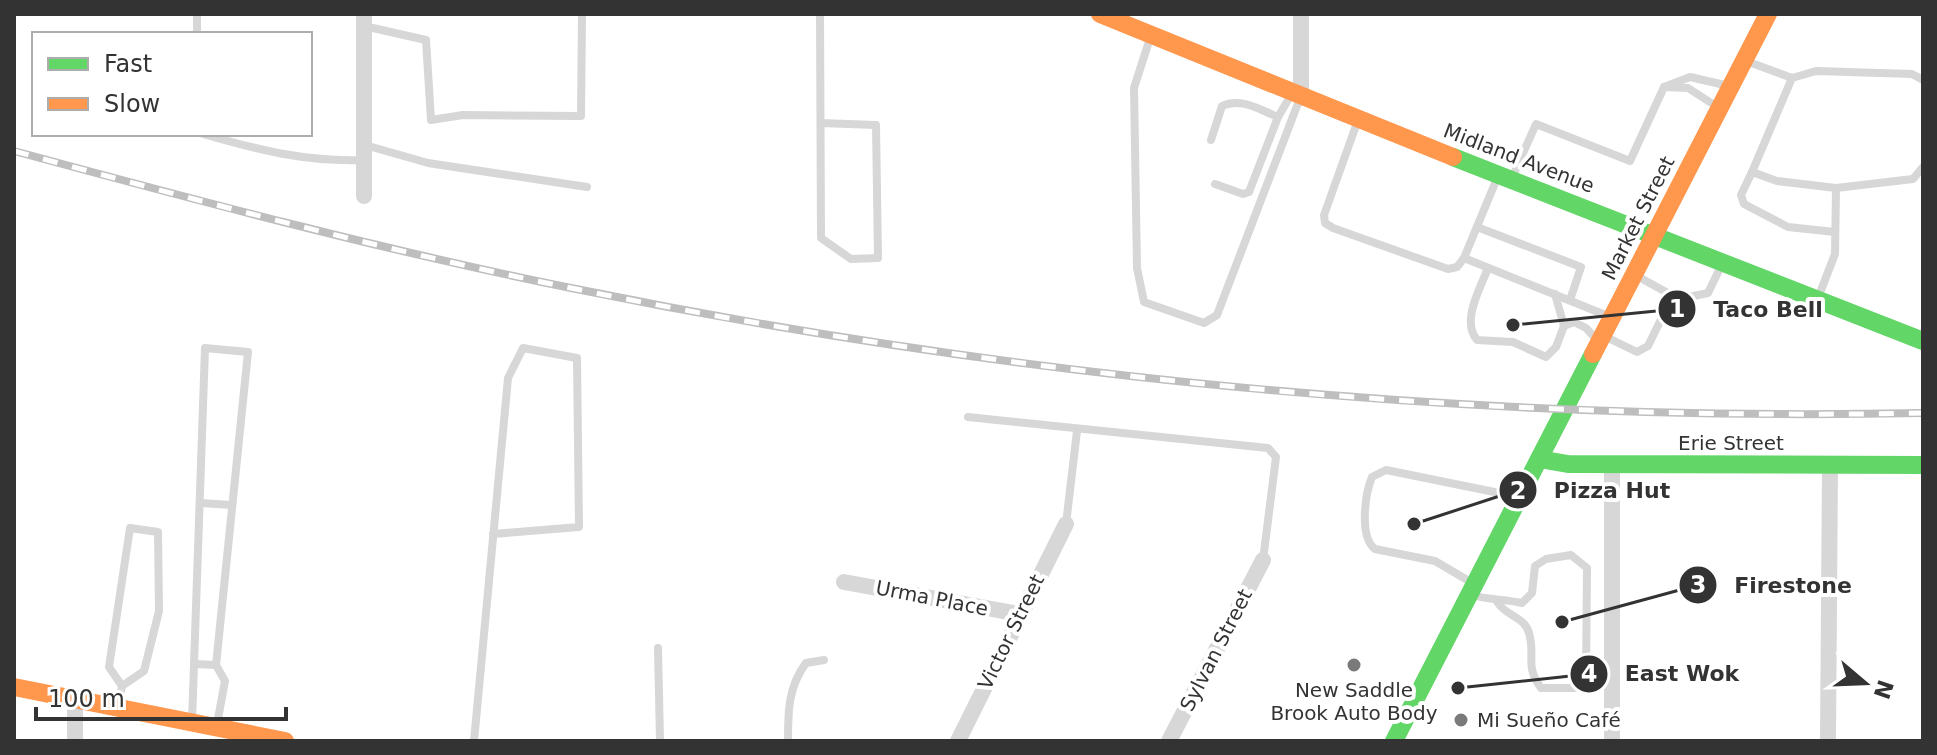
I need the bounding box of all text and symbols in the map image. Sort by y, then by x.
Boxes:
legend [32,32,312,136]
text: Fast [104,50,152,78]
text: Slow [104,90,160,118]
street label: Midland Avenue [1440,118,1598,198]
street label: Market Street [1596,152,1680,284]
callout: Taco Bell [1657,286,1839,332]
text: 1 [1669,295,1685,323]
text: Taco Bell [1713,297,1823,322]
street label: Erie Street [1678,431,1784,455]
callout: Pizza Hut [1498,467,1686,513]
text: 2 [1510,477,1526,505]
text: Pizza Hut [1554,478,1671,503]
callout: Firestone [1678,562,1868,608]
street label: Victor Street [973,570,1049,694]
text: 3 [1690,571,1706,599]
text: Firestone [1734,573,1852,598]
street label: Urma Place [874,575,990,621]
street label: Sylvan Street [1175,585,1257,715]
north arrow [1825,643,1905,723]
callout: East Wok [1569,651,1755,697]
marker: New Saddle Brook Auto Body [1345,656,1363,674]
text: 4 [1581,660,1597,688]
text: East Wok [1625,661,1741,686]
scale bar [36,671,286,721]
text: N [1869,677,1898,702]
place label: New Saddle Brook Auto Body [1270,678,1438,725]
text: 100 m [48,685,125,713]
place label: Mi Sueño Café [1477,708,1621,732]
marker: Mi Sueño Café [1452,711,1470,729]

